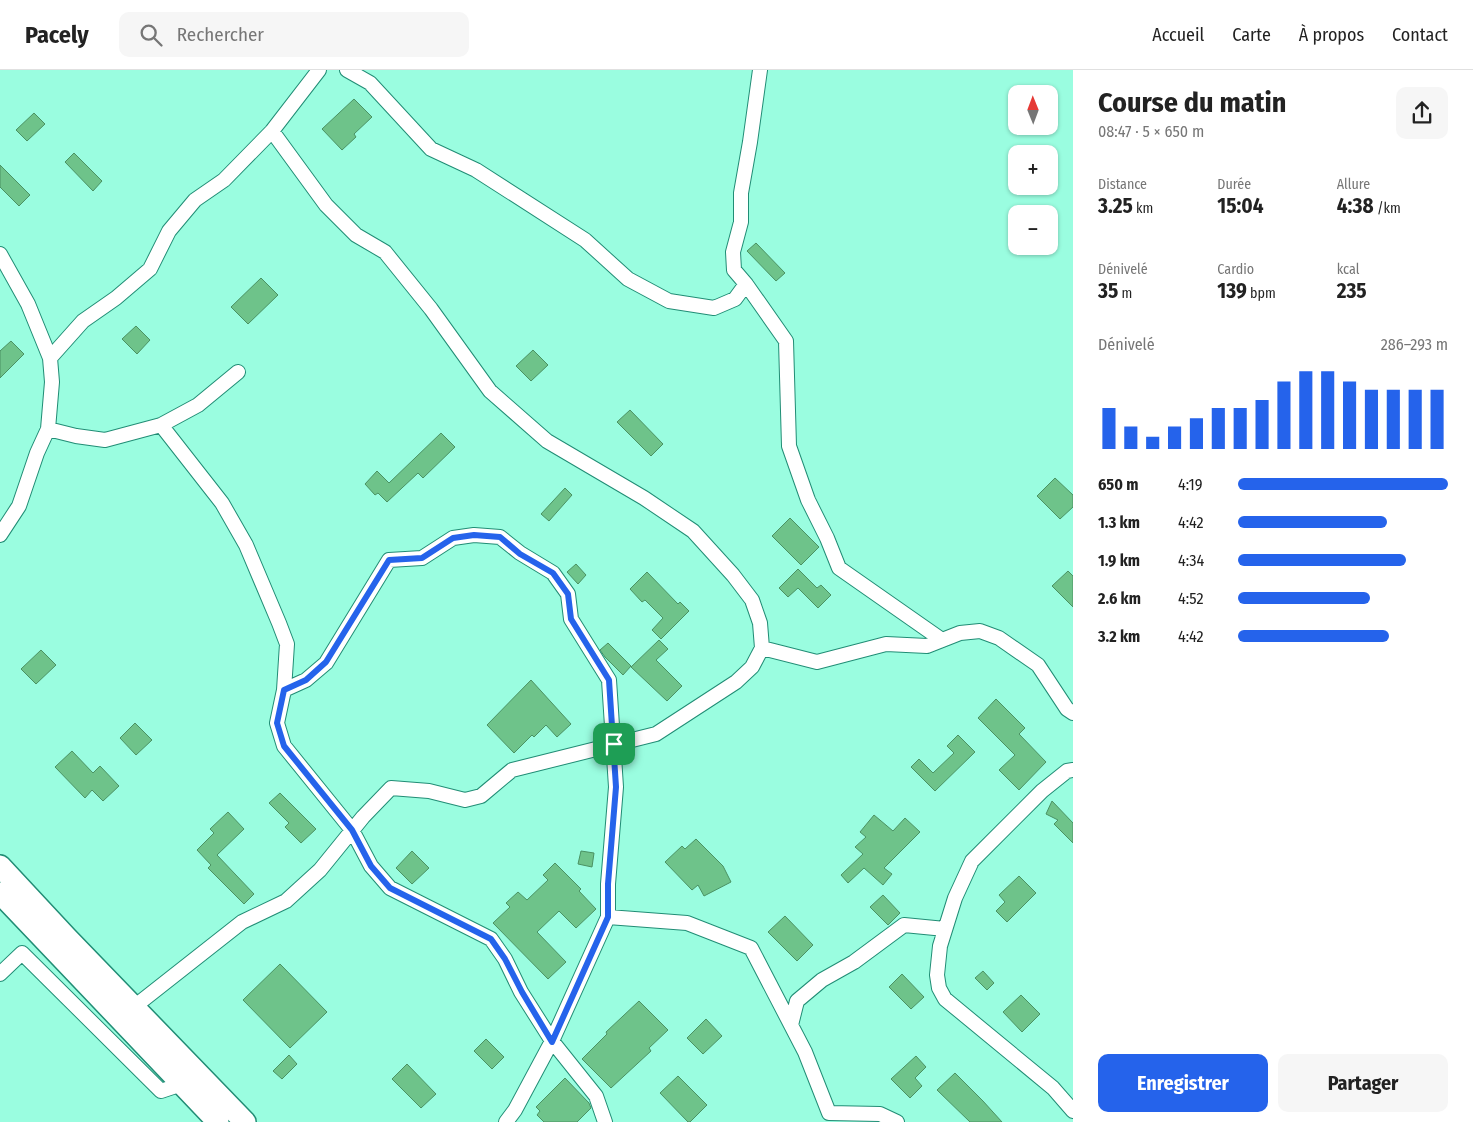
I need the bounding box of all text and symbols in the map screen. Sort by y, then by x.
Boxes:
search box [119,12,469,57]
text: Pacely [25,21,89,49]
icon: search [137,21,165,49]
text: Rechercher [177,23,264,46]
text: Accueil [1152,24,1204,46]
text: Carte [1232,24,1271,46]
text: À propos [1299,24,1364,46]
text: Contact [1392,24,1448,46]
north arrow [1008,85,1058,135]
map controls [1008,85,1058,255]
text: Course du matin [1098,86,1287,119]
button: share [1396,87,1448,139]
text: 08:47 · 5 × 650 m [1098,122,1204,141]
button: + [1008,145,1058,195]
text: Distance [1098,176,1147,193]
text: Durée [1217,176,1251,193]
text: Allure [1337,176,1370,193]
text: 3.25 [1098,193,1133,219]
text: 15:04 [1217,193,1264,219]
text: 4:38 [1337,193,1374,219]
text: km [1133,200,1153,217]
text: /km [1374,200,1401,217]
button: − [1008,205,1058,255]
text: Dénivelé [1098,261,1148,278]
text: Cardio [1217,261,1254,278]
text: kcal [1337,261,1359,278]
text: 35 [1098,278,1118,304]
text: 139 [1217,278,1247,304]
text: 235 [1337,278,1367,304]
text: m [1118,285,1132,302]
text: bpm [1247,285,1276,302]
text: Dénivelé [1098,335,1155,354]
text: 286–293 m [1381,335,1448,354]
text: 650 m [1098,475,1138,494]
text: 4:19 [1178,475,1203,494]
text: 1.3 km [1098,513,1140,532]
text: 4:42 [1178,513,1204,532]
text: 1.9 km [1098,551,1140,570]
text: 4:34 [1178,551,1204,570]
text: 2.6 km [1098,589,1141,608]
text: 4:52 [1178,589,1203,608]
text: 3.2 km [1098,627,1140,646]
text: 4:42 [1178,627,1204,646]
pin [593,723,635,765]
icon: arrive [600,730,628,758]
button: Enregistrer [1098,1054,1268,1112]
button: Partager [1278,1054,1448,1112]

